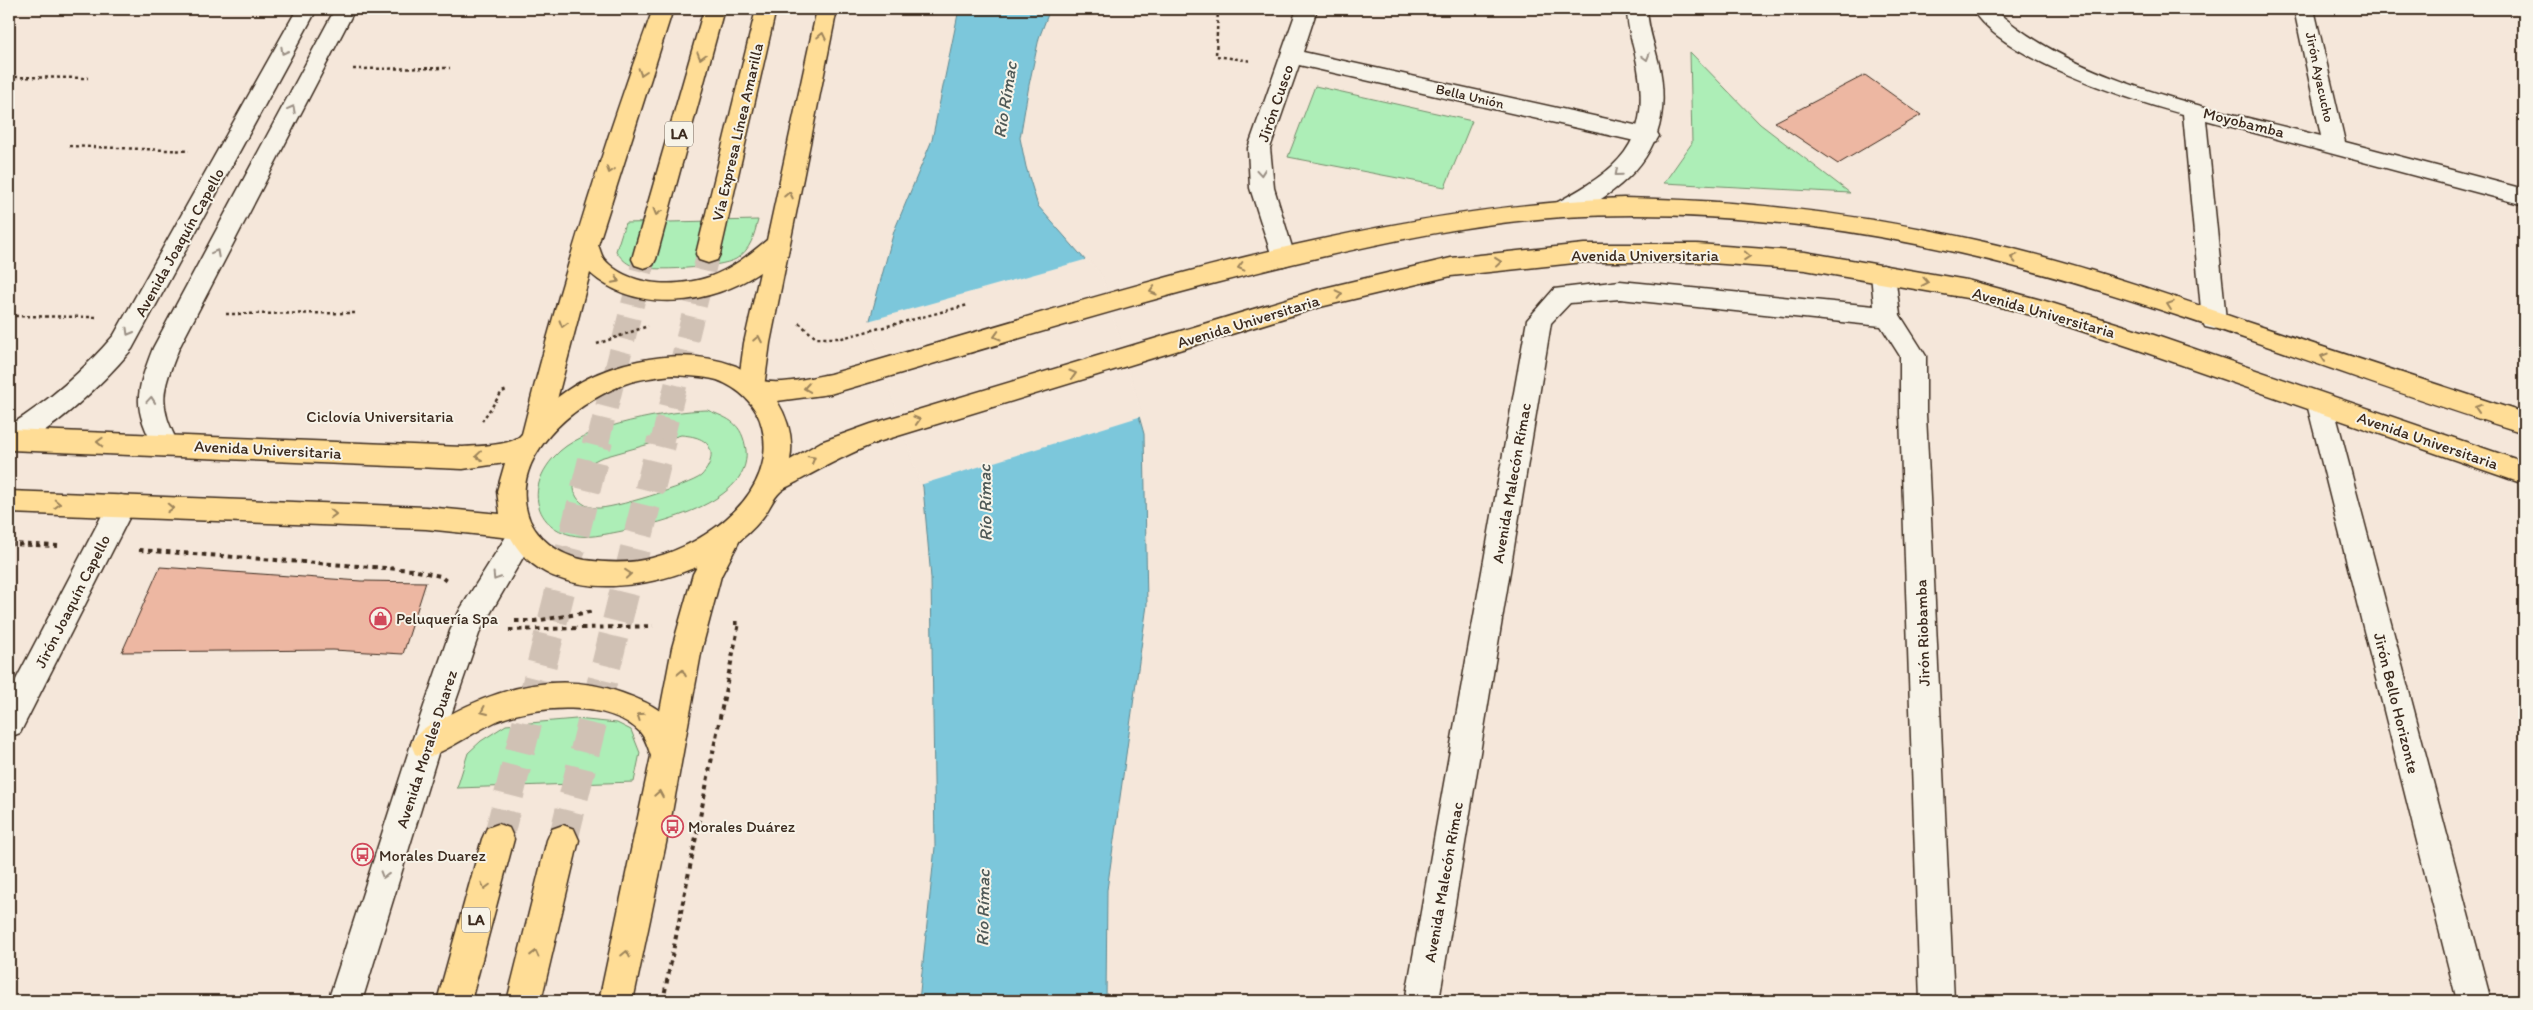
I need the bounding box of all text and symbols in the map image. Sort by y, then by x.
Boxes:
street label: Jirón Ayacucho [2302,30,2337,124]
one-way arrow [816,32,826,41]
street label: Vía Expresa Línea Amarilla [708,41,767,223]
one-way arrow [280,46,290,55]
one-way arrow [696,51,707,60]
one-way arrow [1640,52,1650,60]
water label: Río Rímac [988,59,1022,140]
street label: Jirón Cusco [1253,62,1298,144]
one-way arrow [638,67,648,75]
street label: Bella Unión [1434,80,1506,113]
street label: Moyobamba [2201,103,2287,142]
one-way arrow [286,105,296,114]
road number: LA [665,122,693,146]
street label: Avenida Joaquín Capello [131,165,228,320]
one-way arrow [606,165,616,174]
one-way arrow [1255,168,1266,176]
one-way arrow [1615,168,1624,177]
one-way arrow [783,191,793,200]
one-way arrow [653,208,663,216]
street label: Avenida Universitaria [1571,246,1720,265]
one-way arrow [210,249,220,258]
one-way arrow [1743,251,1751,262]
one-way arrow [2010,253,2019,264]
one-way arrow [1494,257,1502,268]
one-way arrow [1237,261,1246,272]
one-way arrow [610,274,619,284]
one-way arrow [1921,276,1930,286]
street label: Avenida Universitaria [1970,283,2118,342]
one-way arrow [1149,285,1157,295]
one-way arrow [1334,289,1343,300]
street label: Avenida Universitaria [1175,291,1322,352]
one-way arrow [2166,301,2174,311]
one-way arrow [558,320,568,328]
one-way arrow [126,326,136,335]
one-way arrow [993,330,1001,340]
one-way arrow [753,334,763,343]
one-way arrow [2320,352,2328,362]
one-way arrow [1069,369,1077,379]
one-way arrow [802,382,811,392]
one-way arrow [145,396,156,404]
street label: Avenida Malecón Rímac [1488,402,1535,565]
one-way arrow [2474,404,2483,414]
street label: Ciclovía Universitaria [306,407,454,426]
street label: Avenida Universitaria [2355,407,2501,474]
one-way arrow [913,416,921,426]
street label: Avenida Universitaria [194,436,343,463]
one-way arrow [96,437,104,448]
one-way arrow [475,450,483,461]
one-way arrow [807,456,816,466]
water label: Río Rímac [973,463,997,542]
one-way arrow [54,499,62,509]
one-way arrow [166,503,174,513]
one-way arrow [329,509,337,519]
street label: Jirón Joaquín Capello [31,531,114,671]
one-way arrow [625,569,633,580]
one-way arrow [493,571,503,580]
street label: Jirón Riobamba [1911,579,1934,687]
shop icon: Peluquería Spa [368,606,392,630]
place label: Peluquería Spa [396,609,499,628]
street label: Jirón Bello Horizonte [2370,631,2423,776]
street label: Avenida Morales Duarez [392,667,461,831]
one-way arrow [677,669,687,678]
one-way arrow [480,705,489,716]
one-way arrow [636,713,646,722]
one-way arrow [654,790,664,799]
street label: Avenida Malecón Rímac [1420,801,1467,964]
bus stop icon: Morales Duárez [660,814,684,838]
place label: Morales Duárez [688,817,796,836]
bus stop icon: Morales Duarez [351,843,375,867]
place label: Morales Duarez [379,846,486,865]
water label: Río Rímac [971,868,995,947]
one-way arrow [380,871,390,879]
one-way arrow [481,882,491,890]
road number: LA [462,908,490,932]
one-way arrow [529,949,540,958]
one-way arrow [620,949,631,958]

